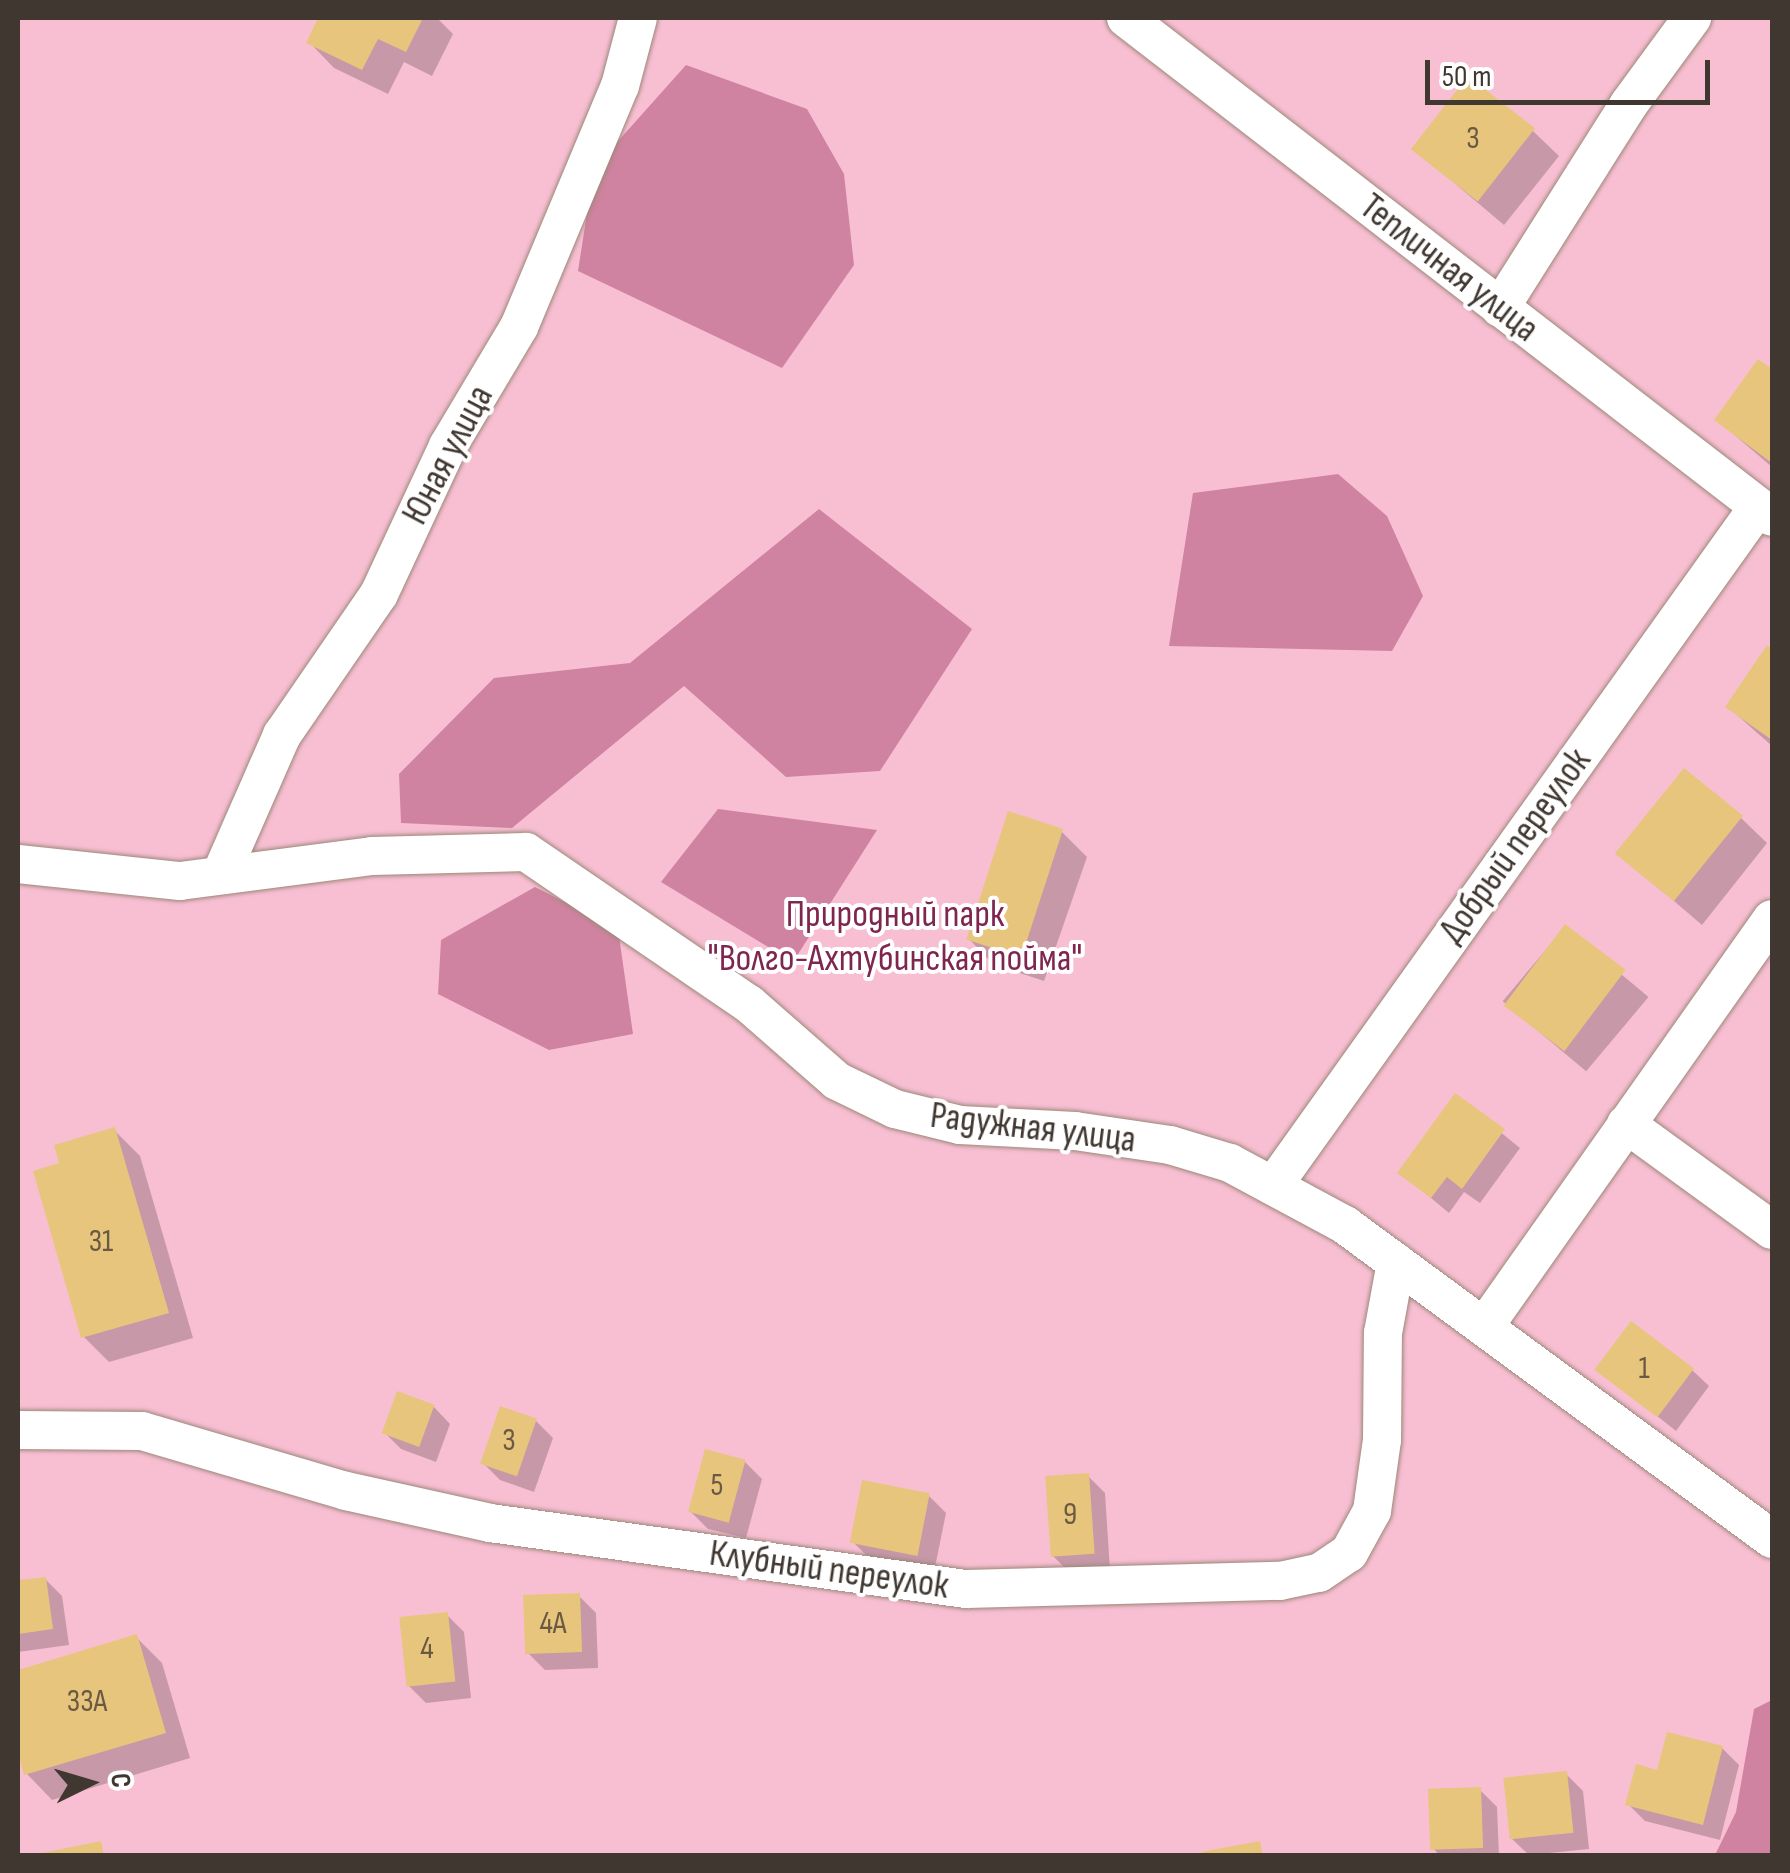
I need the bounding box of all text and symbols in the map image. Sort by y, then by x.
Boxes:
scale bar [1430,40,1715,102]
text: 50 m [1442,59,1491,95]
house number: 3 [1466,120,1480,158]
street label: Тепличная улица [1351,184,1547,352]
street label: Юная улица [392,378,504,532]
street label: Добрый переулок [1429,740,1601,952]
park label: Природный парк "Волго-Ахтубинская пойма" [708,892,1082,982]
street label: Радужная улица [928,1093,1138,1163]
house number: 31 [89,1223,113,1261]
house number: 1 [1638,1350,1650,1388]
house number: 3 [502,1422,516,1460]
house number: 5 [711,1467,723,1505]
house number: 9 [1063,1496,1077,1534]
street label: Клубный переулок [707,1531,951,1609]
house number: 4А [539,1605,567,1643]
house number: 4 [420,1630,434,1668]
house number: 33А [67,1683,107,1721]
north arrow [40,1733,140,1833]
text: С [103,1772,137,1789]

